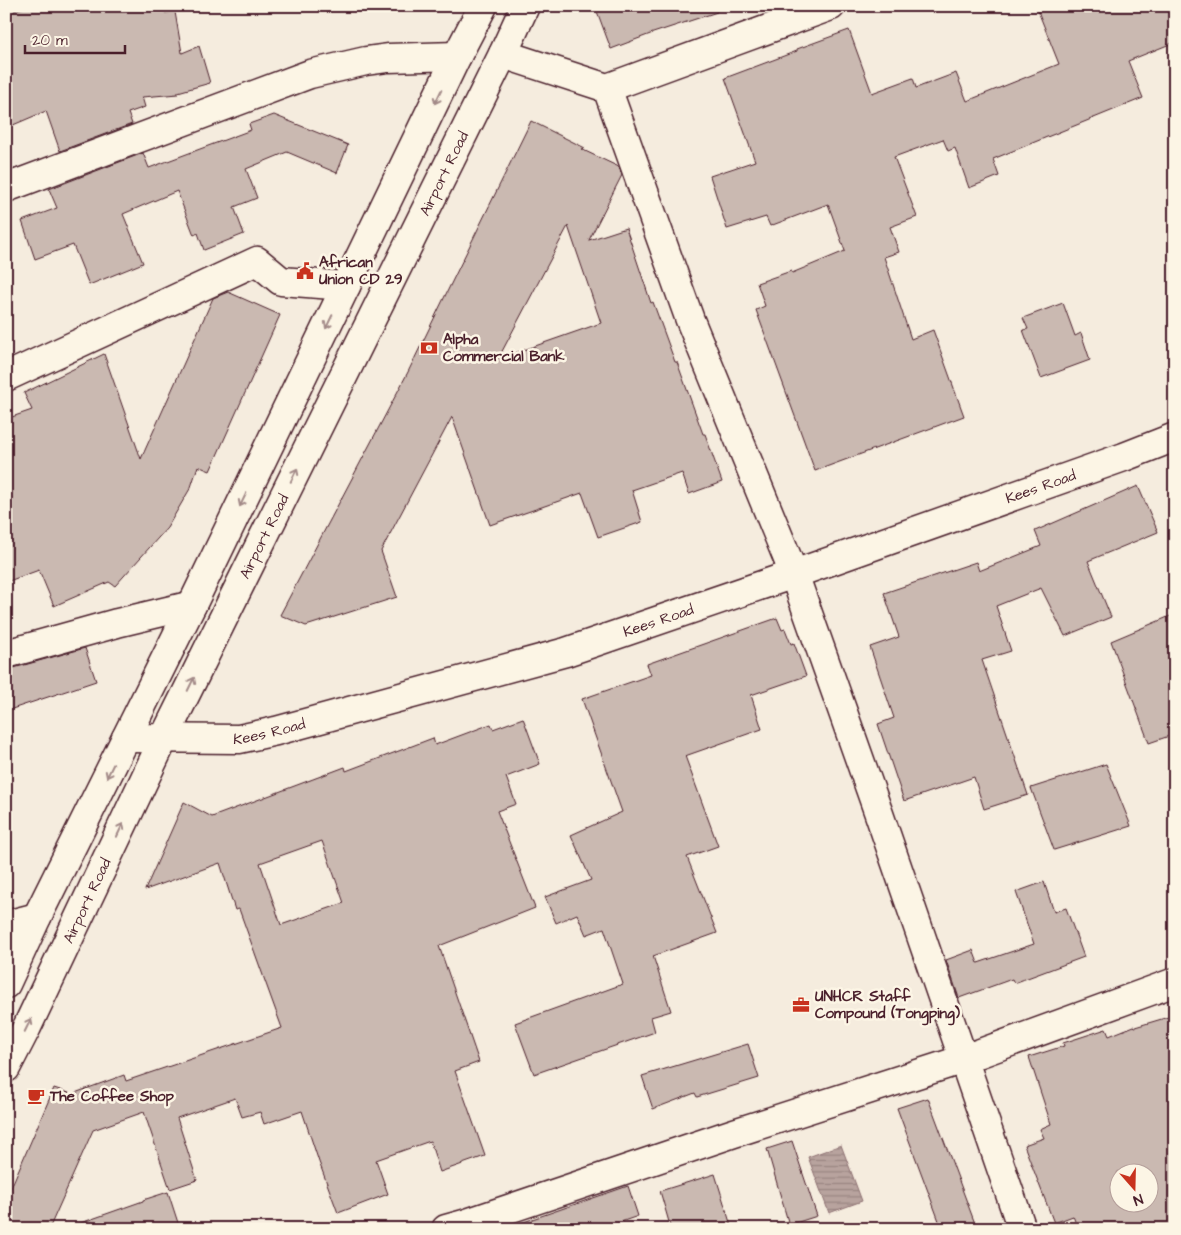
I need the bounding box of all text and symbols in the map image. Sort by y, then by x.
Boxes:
scale bar [25,22,125,54]
text: 20 m [32,30,68,51]
one-way arrow [433,89,442,104]
street label: Airport Road [414,127,474,219]
place label: African Union CD 29 [319,252,403,290]
public building icon: African Union CD 29 [295,261,315,281]
one-way arrow [324,314,333,329]
place label: Alpha Commercial Bank [443,329,565,367]
bank icon: Alpha Commercial Bank [419,338,439,358]
street label: Kees Road [1002,464,1079,509]
one-way arrow [289,468,299,483]
street label: Airport Road [234,490,294,582]
one-way arrow [238,492,248,507]
street label: Kees Road [620,599,697,642]
one-way arrow [186,677,196,692]
street label: Kees Road [233,713,308,750]
one-way arrow [105,763,114,778]
one-way arrow [116,823,125,838]
street label: Airport Road [58,854,116,947]
place label: UNHCR Staff Compound (Tongping) [815,986,961,1026]
office icon: UNHCR Staff Compound (Tongping) [791,995,811,1015]
one-way arrow [23,1017,33,1032]
cafe icon: The Coffee Shop [26,1086,46,1106]
place label: The Coffee Shop [49,1086,175,1107]
north arrow [1108,1162,1158,1212]
text: N [1130,1188,1146,1210]

